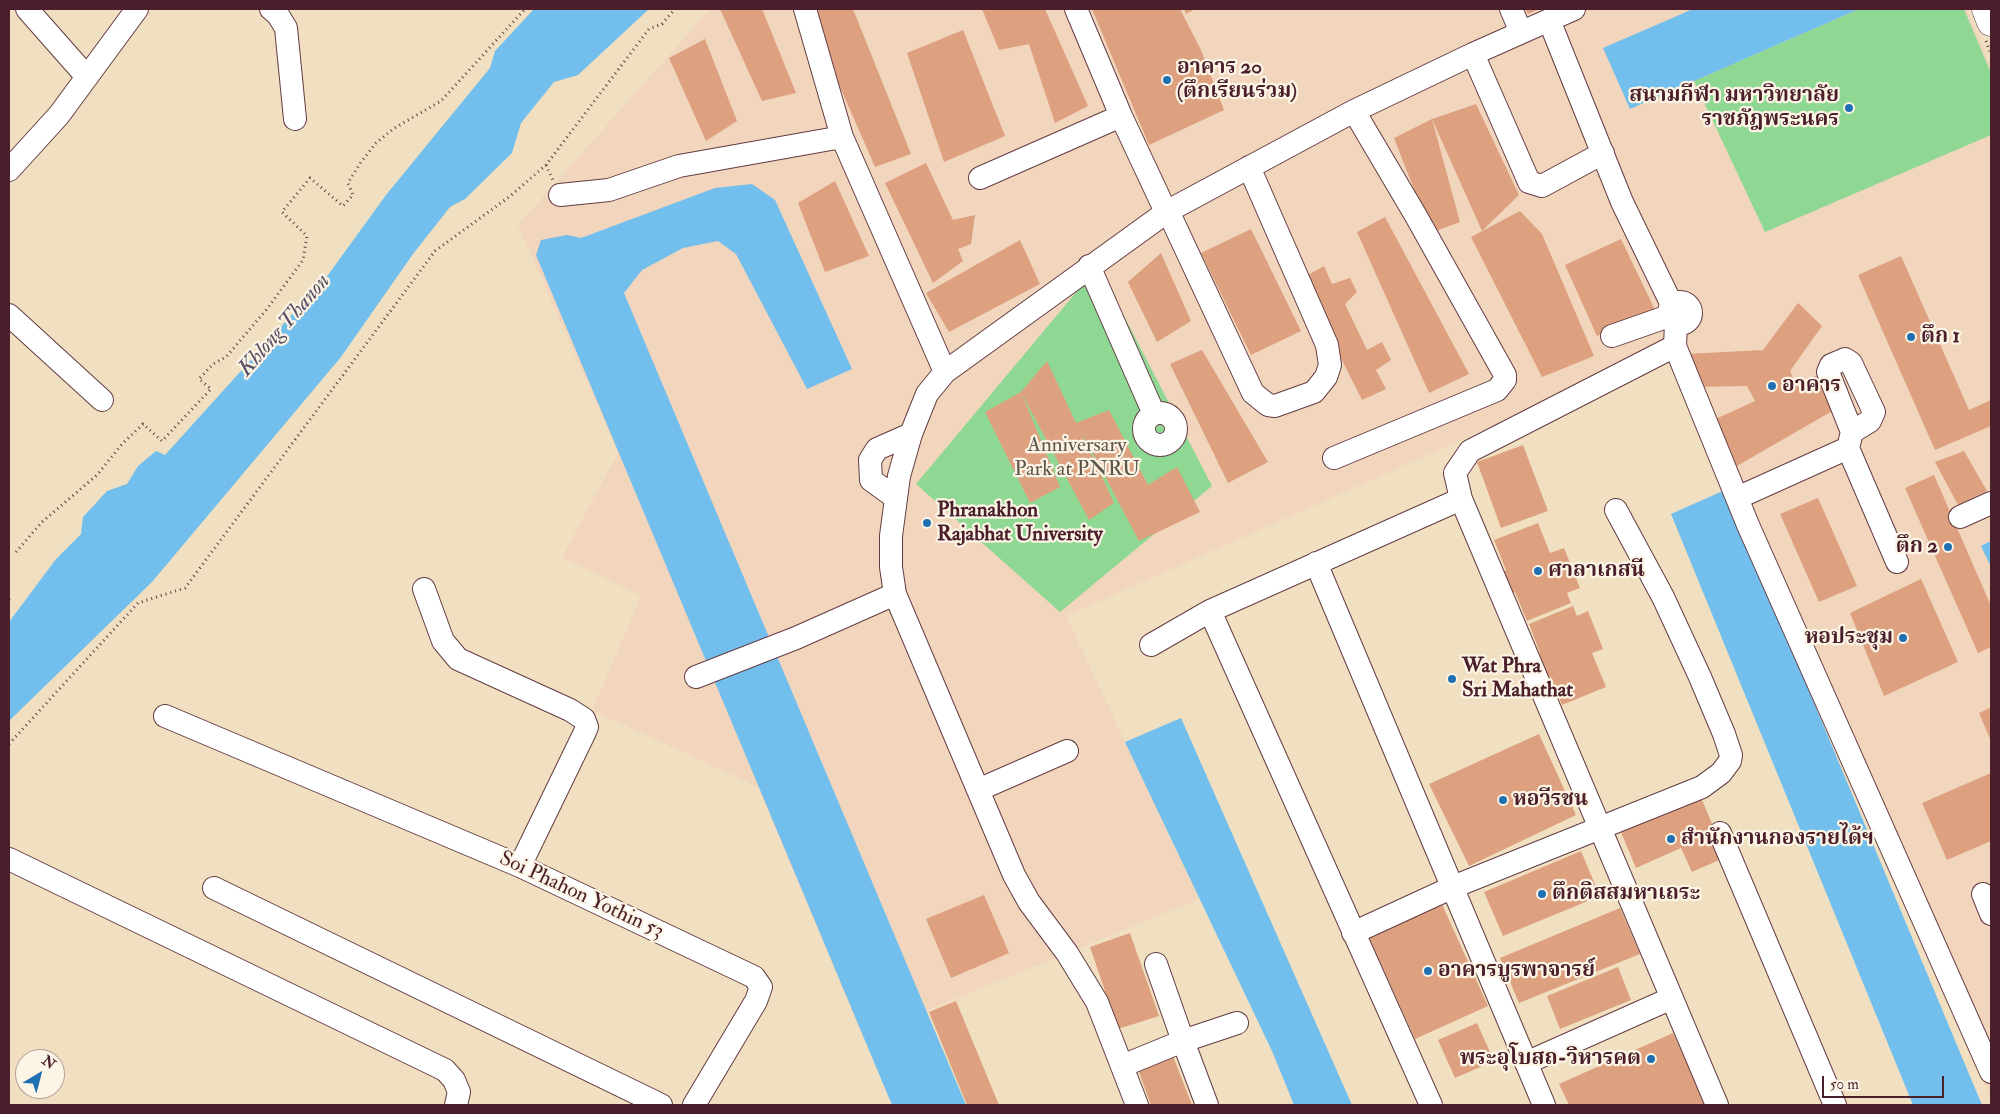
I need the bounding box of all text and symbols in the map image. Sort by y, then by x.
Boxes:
place label: อาคาร 20 (ตึกเรียนร่วม) [1177,55,1297,105]
marker: อาคาร 20 (ตึกเรียนร่วม) [1161,74,1173,86]
place label: สนามกีฬา มหาวิทยาลัย ราชภัฎพระนคร [1629,83,1839,133]
marker: สนามกีฬา มหาวิทยาลัย ราชภัฎพระนคร [1843,102,1855,114]
water label: Khlong Thanon [233,269,337,383]
place label: ตึก 1 [1921,324,1960,350]
marker: ตึก 1 [1905,331,1917,343]
place label: อาคาร [1782,373,1841,399]
marker: อาคาร [1766,380,1778,392]
park label: Anniversary Park at PNRU [1014,433,1140,483]
place label: Phranakhon Rajabhat University [937,498,1103,548]
marker: Phranakhon Rajabhat University [921,517,933,529]
place label: ตึก 2 [1896,534,1938,560]
marker: ตึก 2 [1942,541,1954,553]
place label: ศาลาเกสนี [1548,558,1645,584]
marker: ศาลาเกสนี [1532,565,1544,577]
place label: หอประชุม [1805,625,1893,651]
marker: หอประชุม [1897,632,1909,644]
place label: Wat Phra Sri Mahathat [1462,654,1573,704]
marker: Wat Phra Sri Mahathat [1446,673,1458,685]
place label: หอวีรชน [1513,787,1588,813]
marker: หอวีรชน [1497,794,1509,806]
place label: สำนักงานกองรายได้ฯ [1681,826,1874,852]
marker: สำนักงานกองรายได้ฯ [1665,833,1677,845]
street label: Soi Phahon Yothin 53 [495,847,667,945]
place label: ตึกติสสมหาเถระ [1552,881,1700,907]
marker: ตึกติสสมหาเถระ [1536,888,1548,900]
place label: อาคารบูรพาจารย์ [1438,958,1595,984]
marker: อาคารบูรพาจารย์ [1422,965,1434,977]
place label: พระอุโบสถ-วิหารคต [1460,1046,1641,1072]
north arrow [15,1049,65,1099]
text: N [39,1052,59,1073]
marker: พระอุโบสถ-วิหารคต [1645,1053,1657,1065]
scale bar [1825,1066,1948,1098]
text: 50 m [1830,1075,1859,1094]

